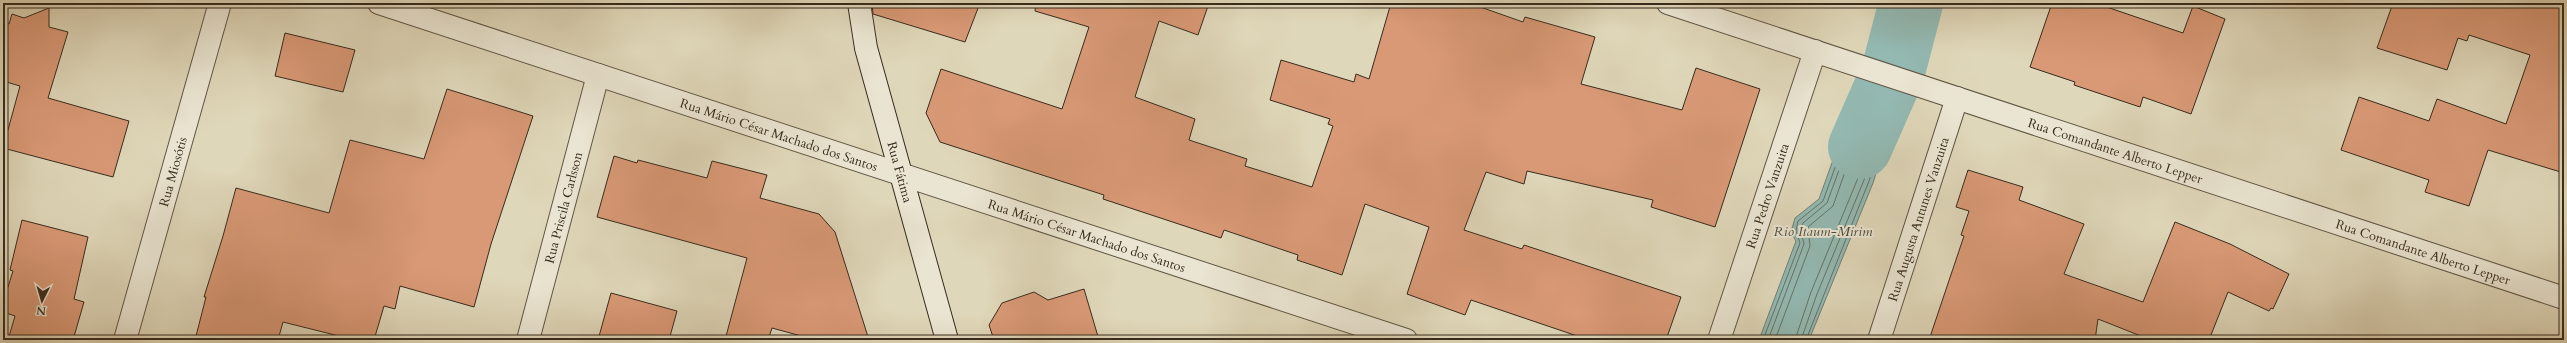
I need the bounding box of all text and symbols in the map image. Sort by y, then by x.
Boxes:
street label: Rua Mário César Machado dos Santos [678,94,880,176]
street label: Rua Comandante Alberto Lepper [2025,114,2205,188]
street label: Rua Miosótis [155,135,192,209]
street label: Rua Augusta Antunes Vanzuita [1884,135,1954,304]
street label: Rua Fátima [882,139,917,205]
street label: Rua Pedro Vanzuita [1742,141,1794,251]
street label: Rua Priscila Carlsson [541,150,587,265]
street label: Rua Mário César Machado dos Santos [985,195,1188,277]
street label: Rua Comandante Alberto Lepper [2333,215,2513,290]
water label: Rio Itaum-Mirim [1773,222,1873,241]
north arrow [22,281,62,321]
text: N [35,303,47,318]

